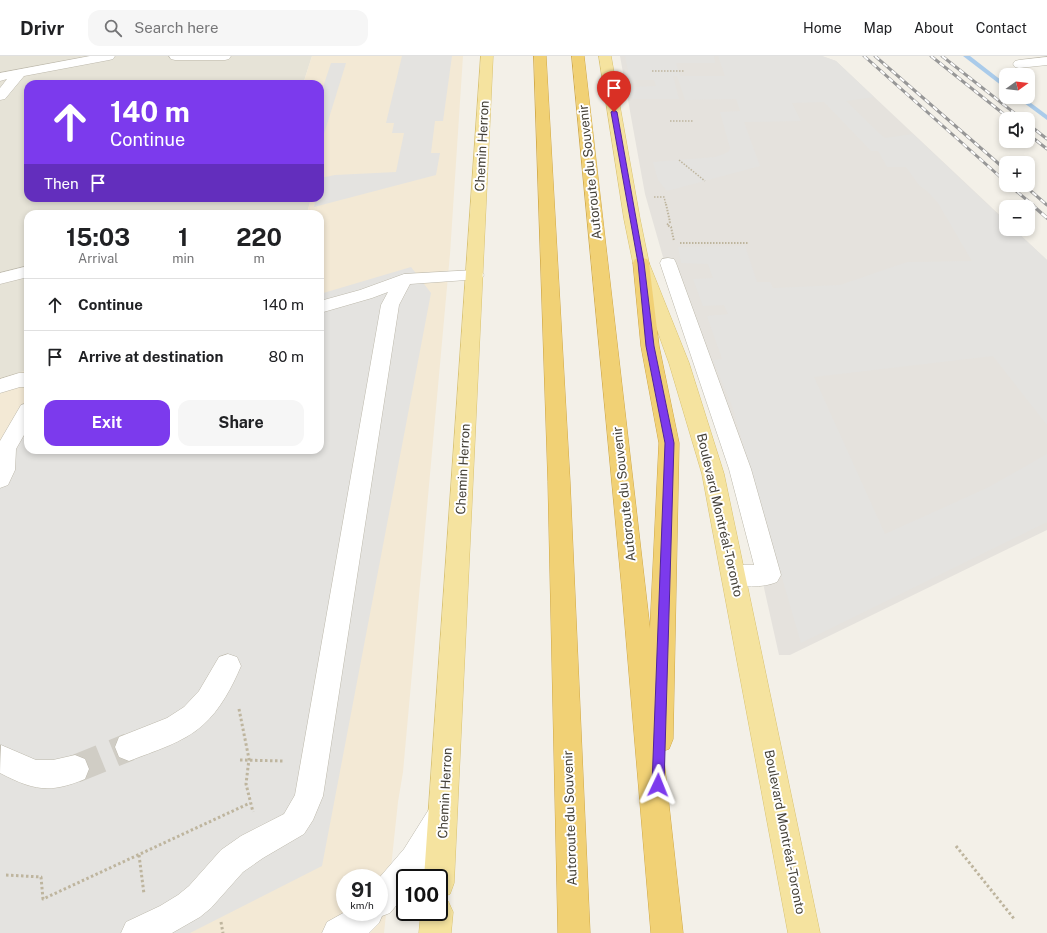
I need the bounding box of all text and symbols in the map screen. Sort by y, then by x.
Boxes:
search box [88,10,368,46]
text: Drivr [20,17,64,39]
icon: search [102,17,124,39]
text: Search here [134,19,219,36]
text: Home [803,20,842,36]
text: Map [864,20,892,36]
text: About [914,20,954,36]
text: Contact [976,20,1027,36]
north arrow [999,68,1035,104]
map controls [999,68,1035,236]
pin [597,71,631,112]
icon: arrive [603,77,625,99]
text: 140 m [110,95,190,128]
icon: ahead [44,96,96,148]
street label: Chemin Herron [472,100,492,192]
street label: Autoroute du Souvenir [575,104,605,240]
button: sound [999,112,1035,148]
text: Continue [110,129,185,150]
button: + [999,156,1035,192]
icon: arrive [87,172,109,194]
text: Then [44,175,79,192]
button: − [999,200,1035,236]
text: 15:03 [66,223,130,251]
text: 1 [178,223,188,251]
text: 220 [236,223,282,251]
text: Arrival [78,251,118,266]
text: min [172,251,194,266]
text: m [253,251,265,266]
icon: ahead [44,294,66,316]
text: Continue [78,296,143,313]
text: 140 m [263,296,304,313]
icon: arrive [44,346,66,368]
text: Arrive at destination [78,348,223,365]
text: 80 m [269,348,304,365]
button: Exit [44,400,170,446]
button: Share [178,400,304,446]
street label: Chemin Herron [453,423,473,515]
street label: Autoroute du Souvenir [609,426,639,562]
street label: Boulevard Montréal-Toronto [694,432,746,598]
street label: Chemin Herron [435,747,455,839]
street label: Boulevard Montréal-Toronto [762,748,808,916]
street label: Autoroute du Souvenir [560,750,580,886]
position arrow [637,764,679,806]
speed limit sign: 100 [396,869,448,921]
text: 91 [351,878,373,902]
text: km/h [350,899,374,911]

